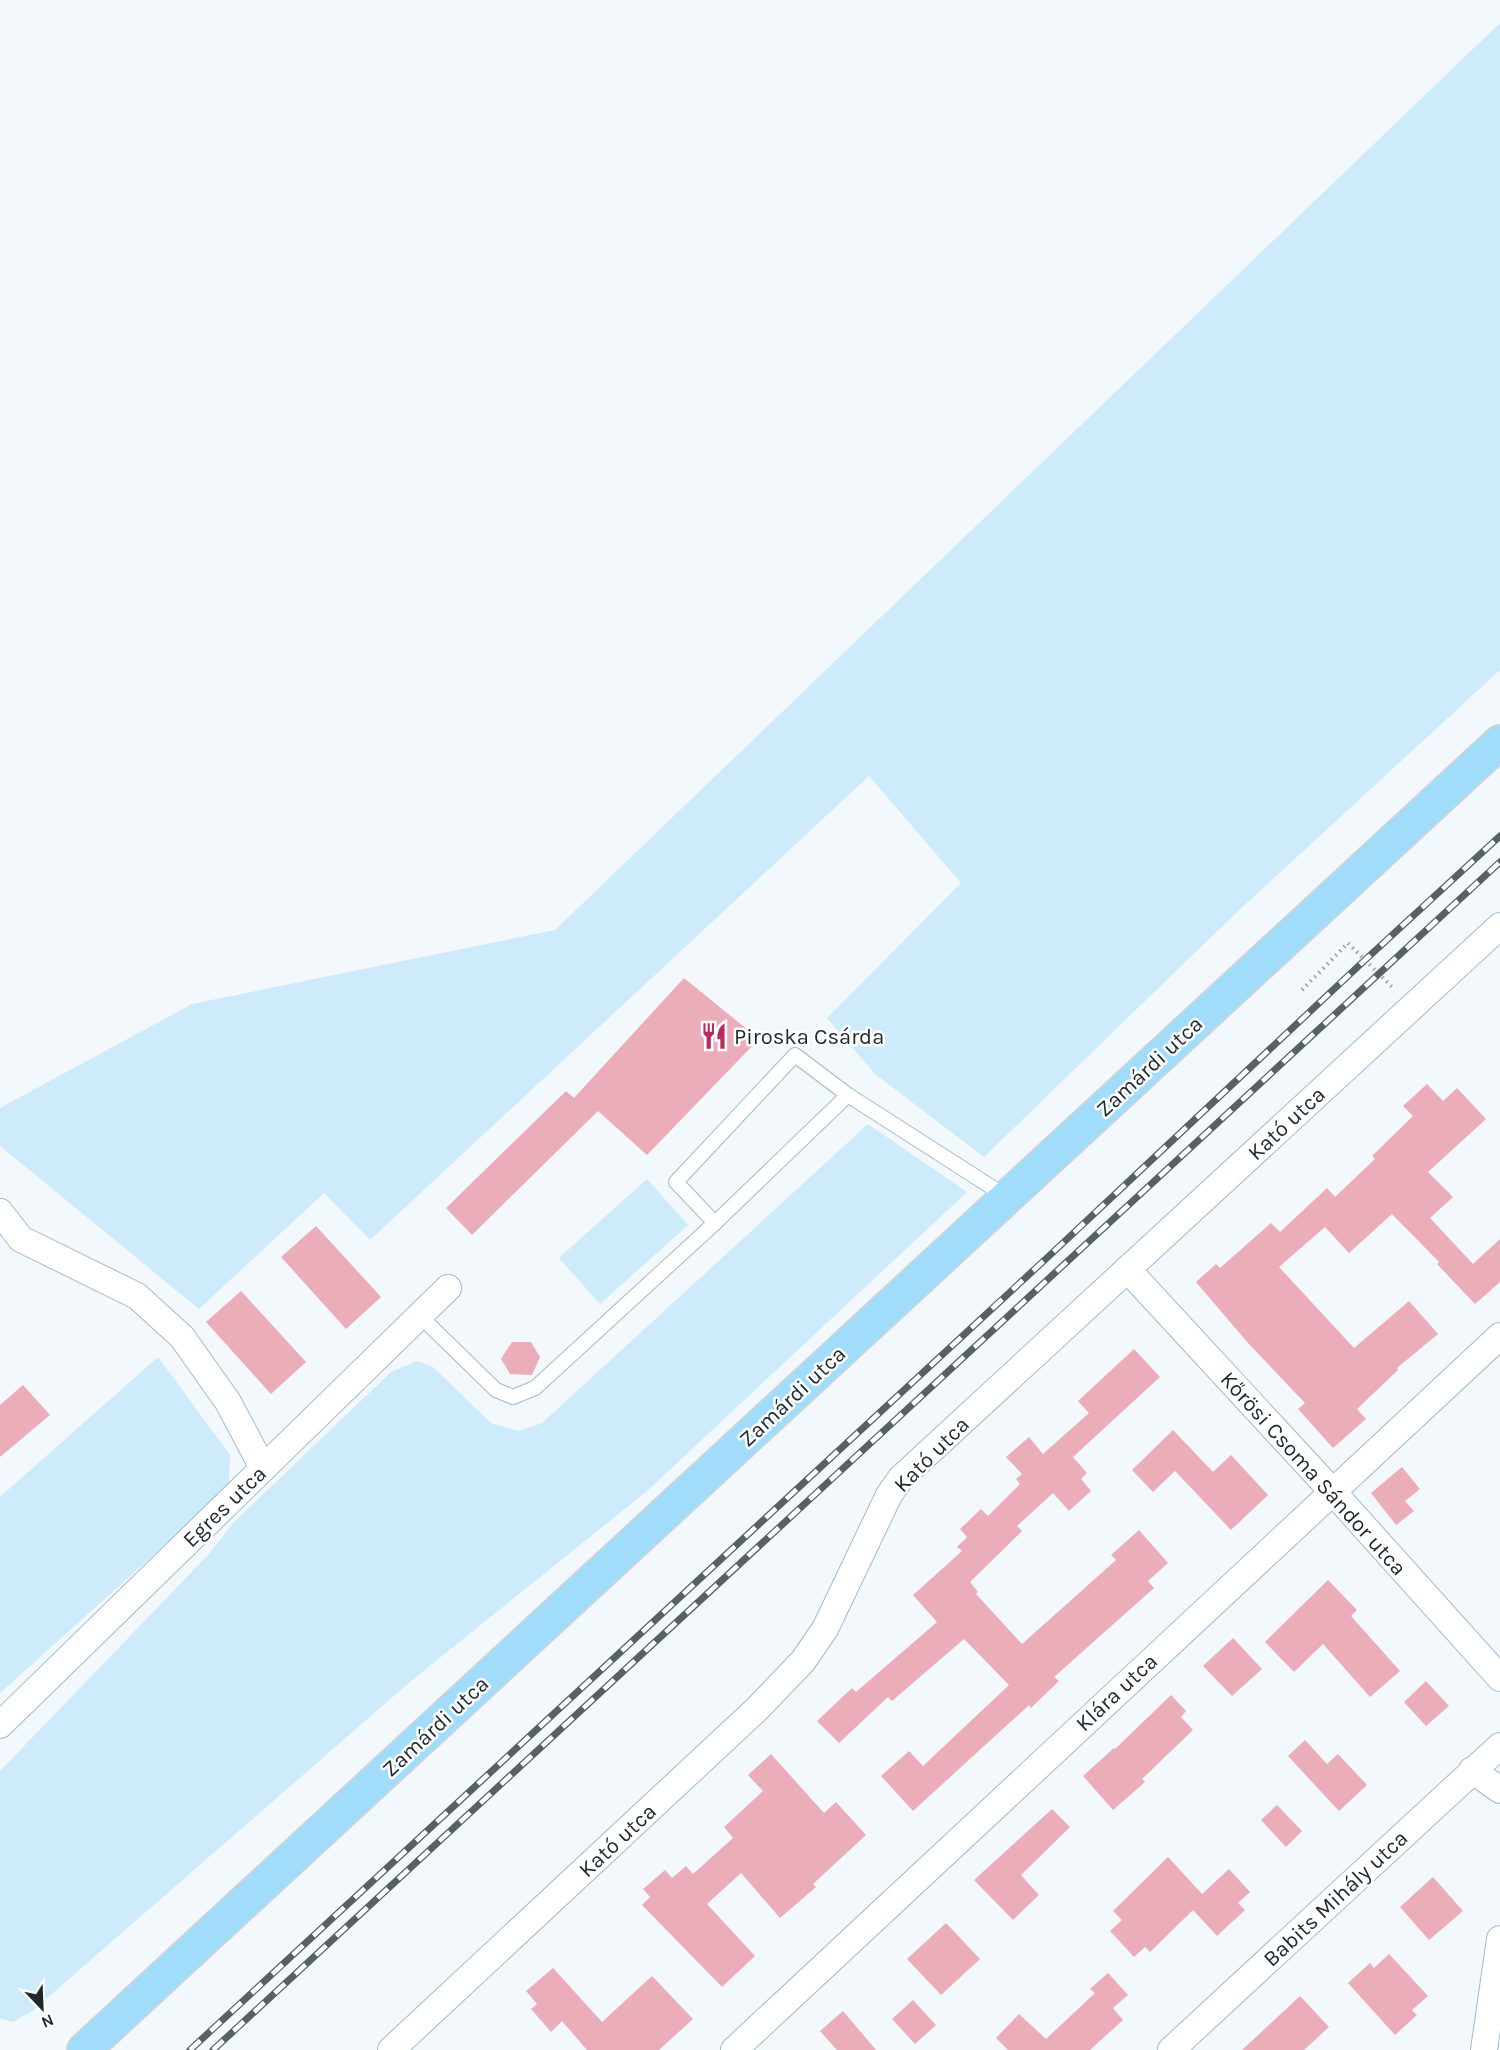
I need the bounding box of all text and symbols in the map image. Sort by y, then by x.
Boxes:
street label: Zamárdi utca [1091,1011,1208,1122]
restaurant icon: Piroska Csárda [699,1021,729,1051]
place label: Piroska Csárda [734,1024,884,1050]
street label: Kató utca [1243,1081,1331,1166]
street label: Zamárdi utca [734,1341,851,1452]
street label: Kőrösi Csoma Sándor utca [1215,1366,1412,1581]
street label: Kató utca [889,1412,975,1498]
street label: Egres utca [178,1461,272,1553]
street label: Klára utca [1071,1648,1163,1737]
street label: Zamárdi utca [377,1671,494,1782]
street label: Kató utca [574,1798,662,1883]
street label: Babits Mihály utca [1258,1825,1413,1972]
north arrow [12,1978,72,2038]
text: N [39,2010,57,2032]

